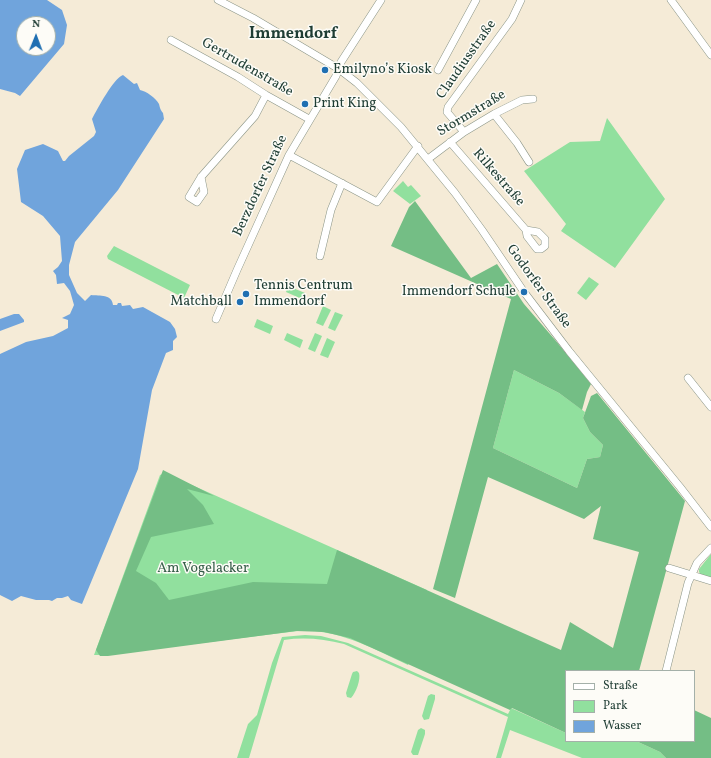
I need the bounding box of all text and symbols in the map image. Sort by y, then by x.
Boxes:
north arrow [16,16,56,56]
text: N [32,17,40,32]
street label: Claudiusstraße [433,17,501,103]
district label: Immendorf [249,25,337,45]
street label: Gertrudenstraße [198,35,296,101]
place label: Emilyno’s Kiosk [333,62,432,78]
marker: Emilyno’s Kiosk [320,65,330,75]
street label: Stormstraße [435,87,509,141]
place label: Print King [313,96,377,112]
marker: Print King [300,99,310,109]
street label: Berzdorfer Straße [230,133,292,239]
street label: Rilkestraße [468,146,528,210]
street label: Godorfer Straße [502,242,574,332]
place label: Tennis Centrum Immendorf [254,278,353,310]
place label: Immendorf Schule [402,284,516,300]
marker: Immendorf Schule [519,287,529,297]
marker: Tennis Centrum Immendorf [241,289,251,299]
place label: Matchball [170,294,232,310]
marker: Matchball [235,297,245,307]
park label: Am Vogelacker [157,561,249,577]
legend [565,670,695,742]
text: Straße [603,678,638,694]
text: Park [603,698,628,714]
text: Wasser [603,718,641,734]

